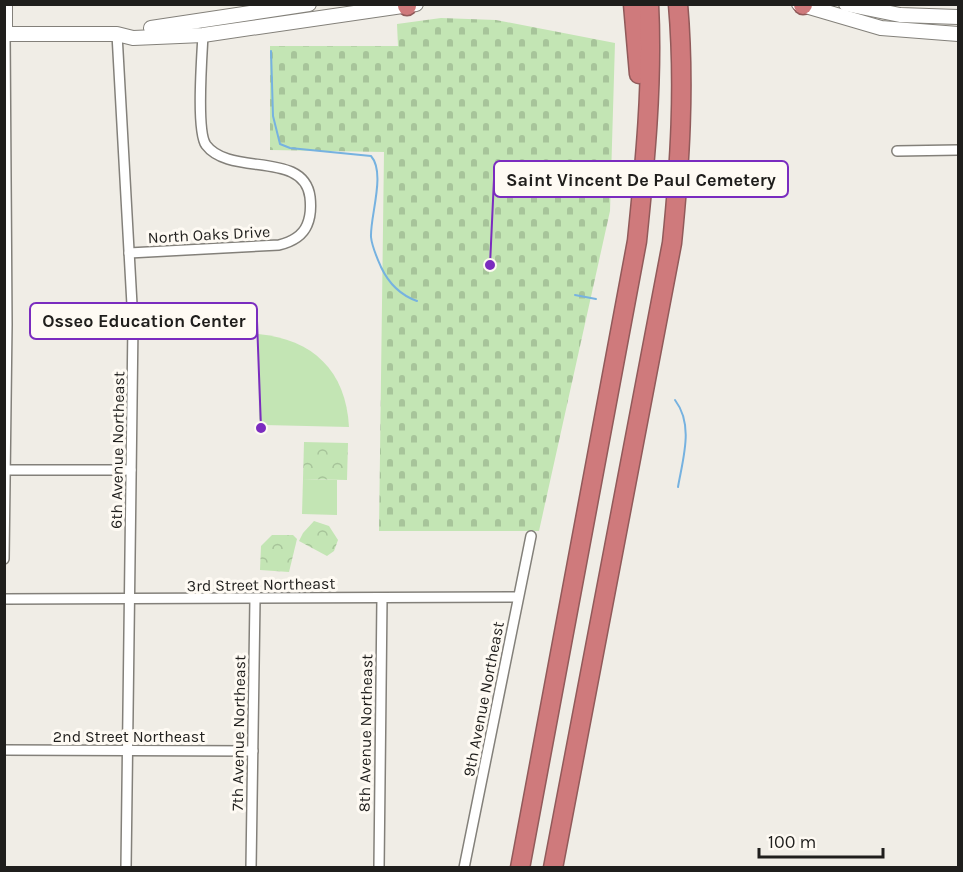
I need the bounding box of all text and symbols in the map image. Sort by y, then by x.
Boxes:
callout: Saint Vincent De Paul Cemetery [494,161,788,197]
text: Saint Vincent De Paul Cemetery [506,169,776,191]
street label: North Oaks Drive [147,222,271,247]
callout: Osseo Education Center [30,303,257,339]
text: Osseo Education Center [42,310,246,332]
street label: 6th Avenue Northeast [107,371,128,529]
street label: 3rd Street Northeast [186,574,336,595]
street label: 9th Avenue Northeast [459,620,508,778]
street label: 8th Avenue Northeast [355,654,376,812]
street label: 7th Avenue Northeast [228,655,249,811]
street label: 2nd Street Northeast [53,727,205,746]
scale bar [759,821,884,859]
text: 100 m [768,831,816,853]

